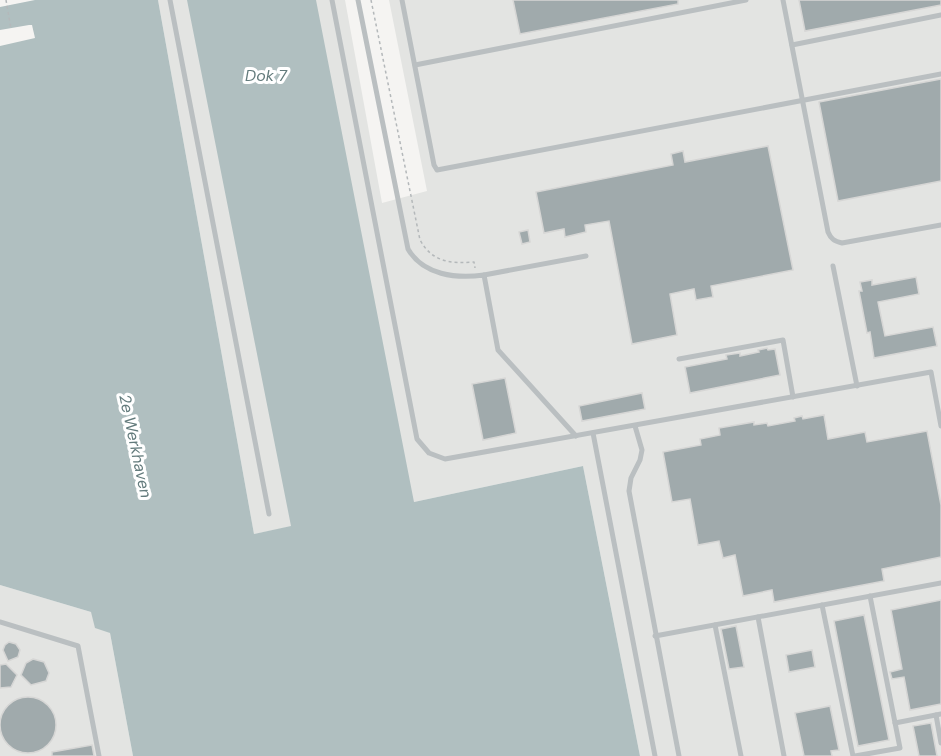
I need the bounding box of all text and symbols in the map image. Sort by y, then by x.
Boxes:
water label: Dok 7 [245,65,288,86]
water label: 2e Werkhaven [114,392,157,500]

